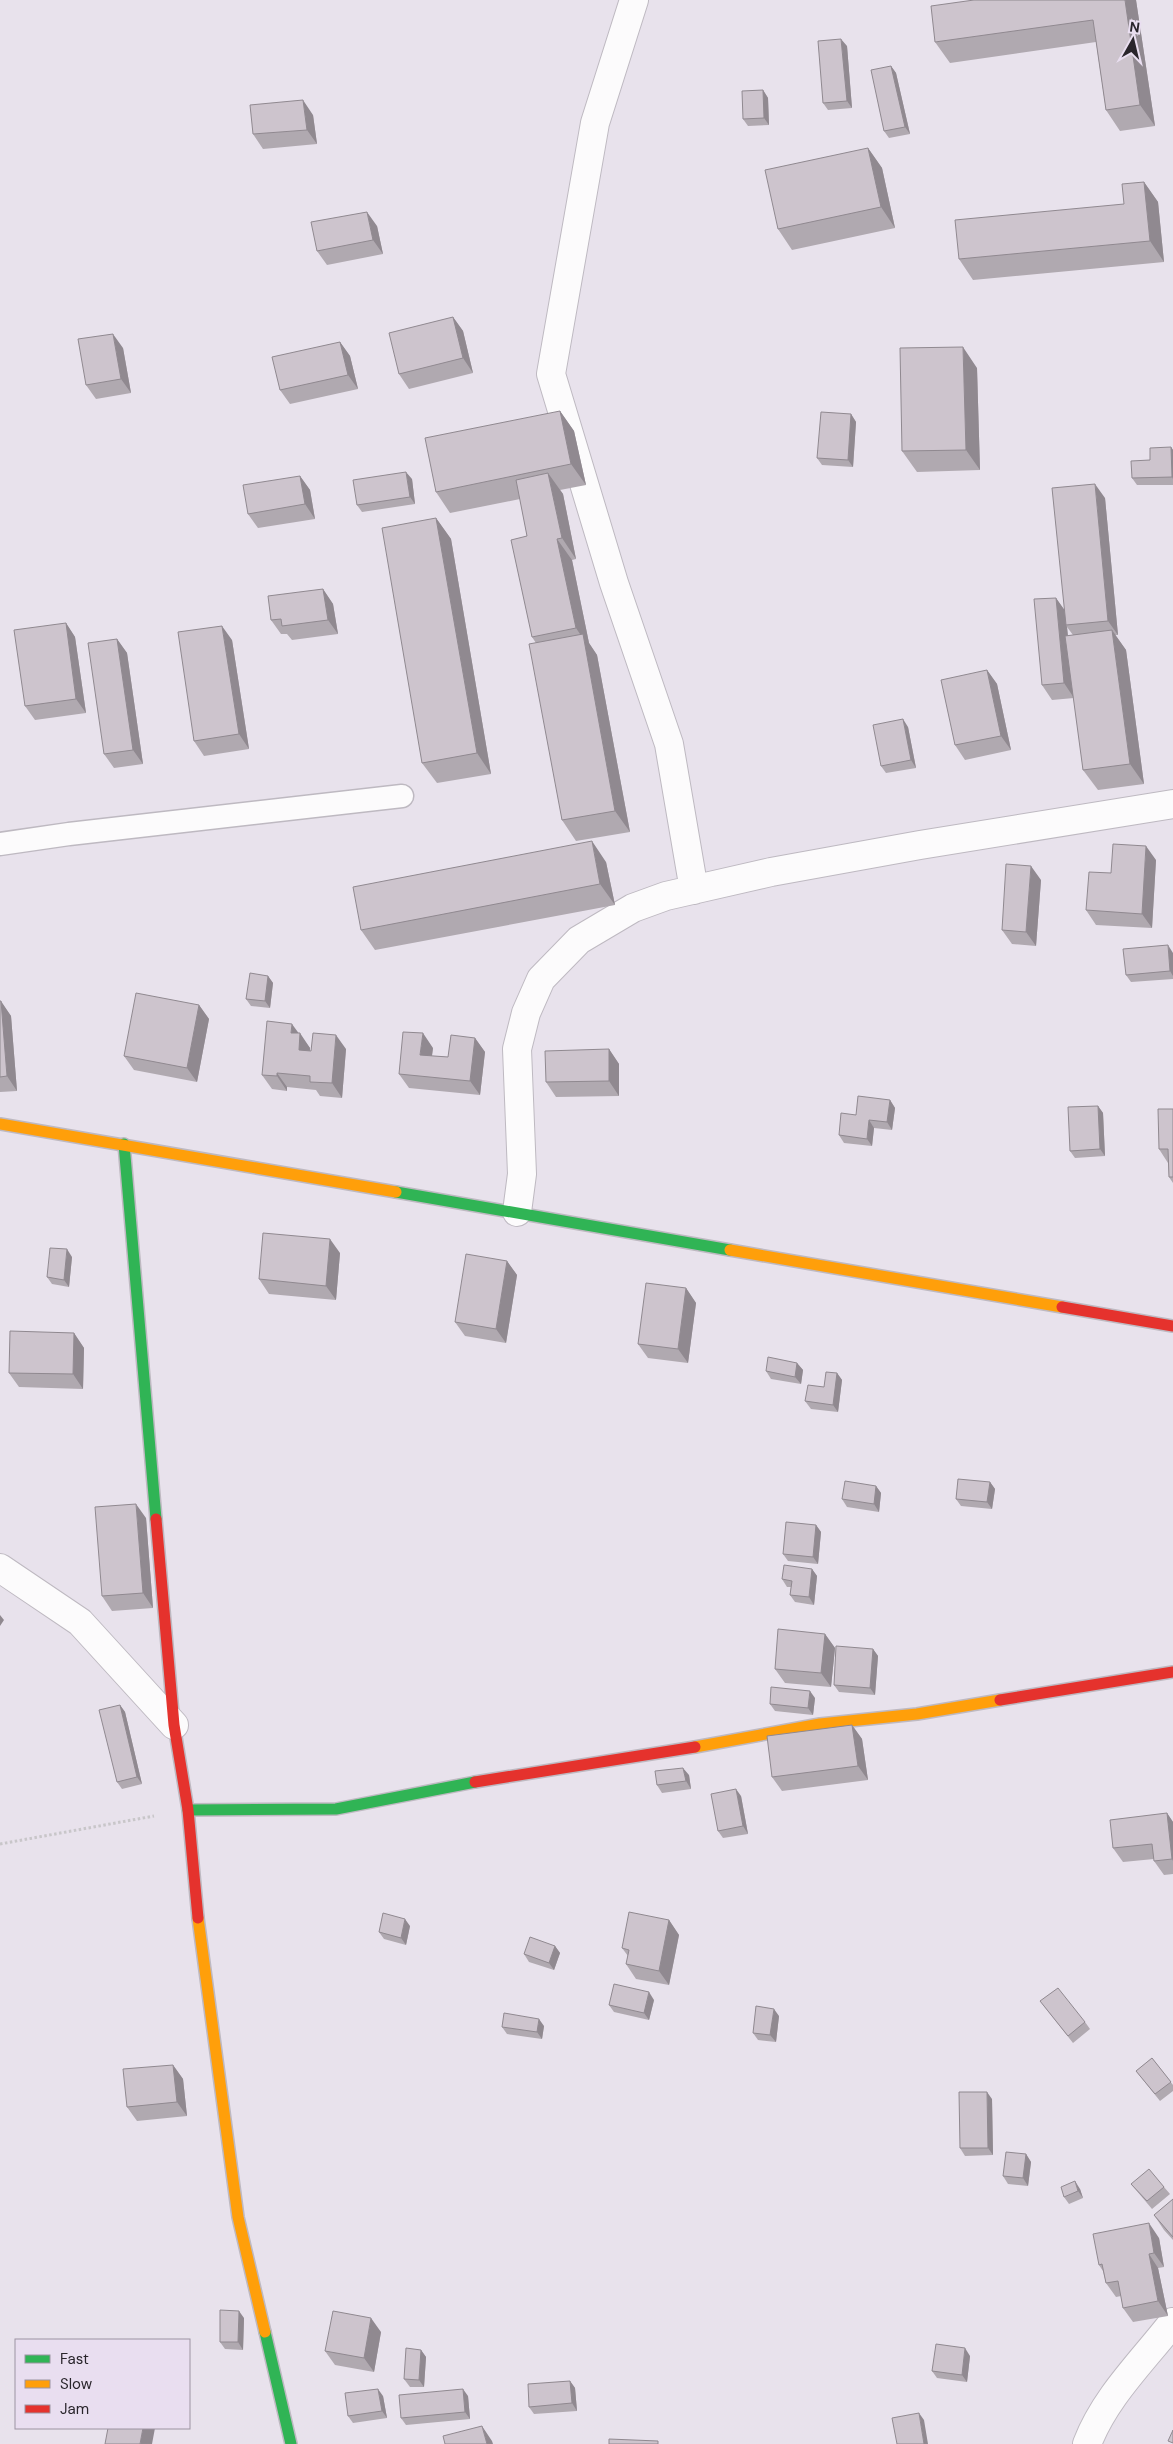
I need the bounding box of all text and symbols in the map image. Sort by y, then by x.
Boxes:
north arrow [1108,15,1158,65]
text: N [1128,18,1141,37]
legend [15,2339,190,2429]
text: Fast [60,2349,89,2369]
text: Slow [60,2374,93,2394]
text: Jam [60,2399,89,2419]

